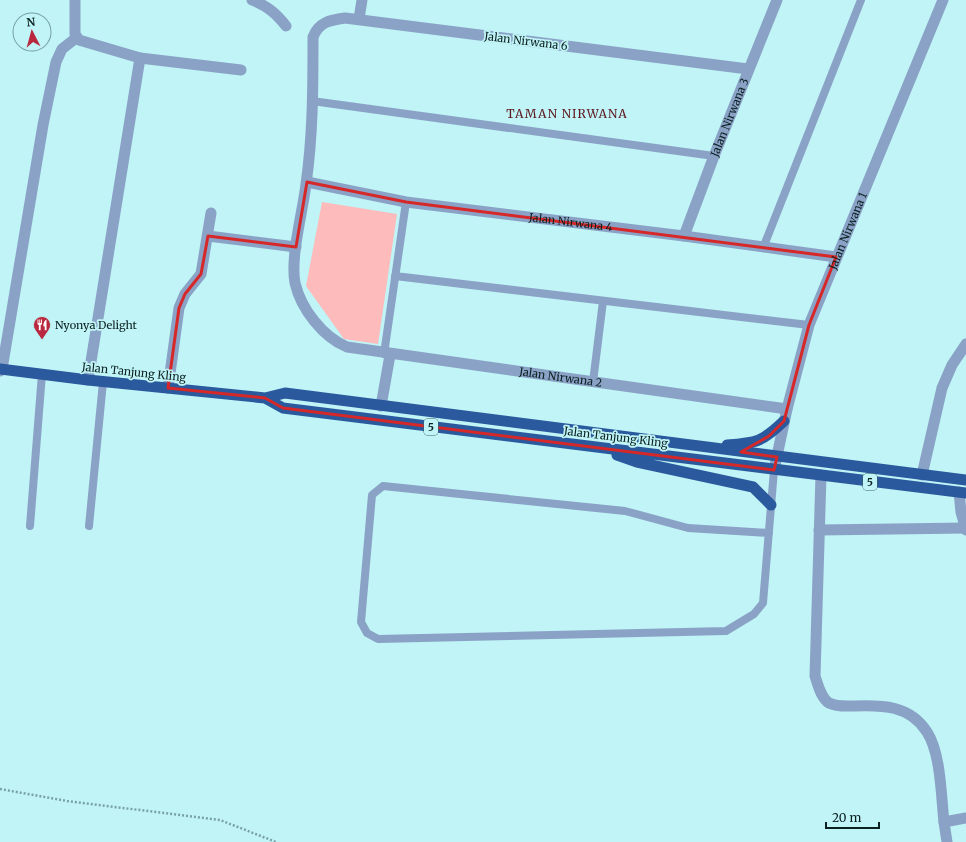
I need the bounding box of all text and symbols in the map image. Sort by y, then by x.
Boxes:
north arrow [12,12,52,52]
text: N [26,15,36,29]
street label: Jalan Nirwana 6 [483,29,569,53]
street label: Jalan Nirwana 3 [707,76,752,160]
district label: TAMAN NIRWANA [506,106,628,121]
street label: Jalan Nirwana 1 [825,190,870,272]
street label: Jalan Nirwana 4 [527,210,614,234]
restaurant icon: Nyonya Delight [32,315,52,340]
place label: Nyonya Delight [55,318,138,332]
street label: Jalan Tanjung Kling [80,359,187,384]
street label: Jalan Nirwana 2 [517,364,603,390]
road number: 5 [424,419,438,435]
street label: Jalan Tanjung Kling [562,424,669,450]
road number: 5 [863,474,877,490]
scale bar [826,804,879,830]
text: 20 m [832,810,861,825]

